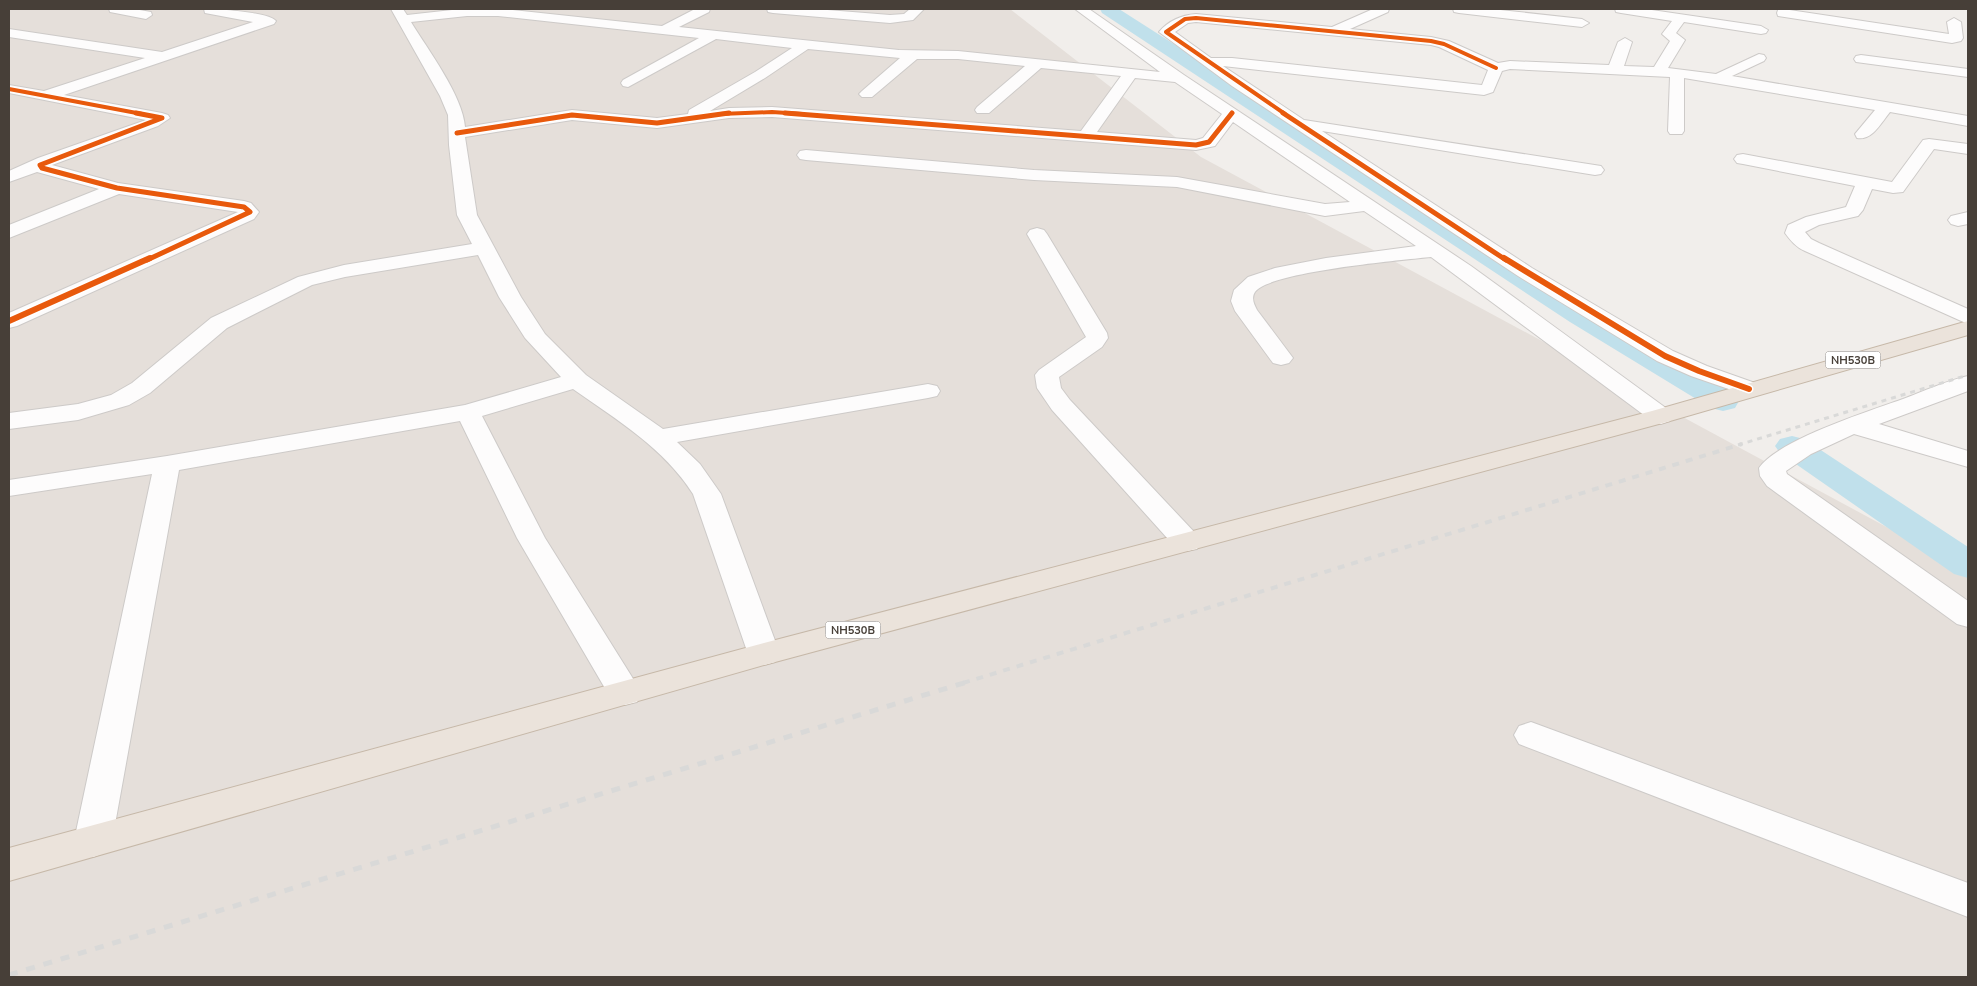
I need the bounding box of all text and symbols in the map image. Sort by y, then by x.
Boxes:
road number: NH530B [1826,352,1880,368]
road number: NH530B [826,622,880,638]

